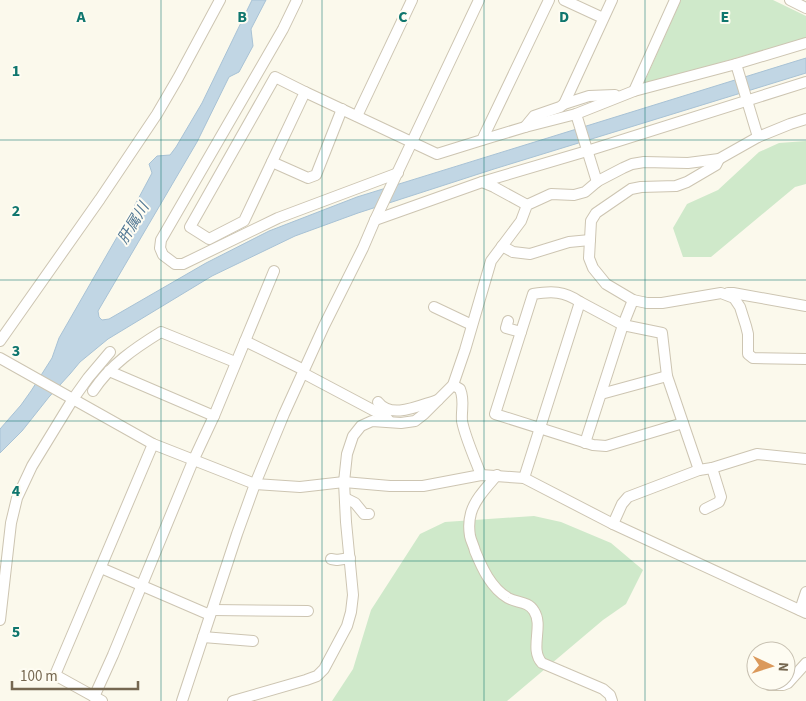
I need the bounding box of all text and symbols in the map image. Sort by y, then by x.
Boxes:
text: A [75,6,86,28]
text: B [237,6,247,28]
text: C [398,6,408,28]
text: D [559,6,569,28]
text: E [721,6,729,28]
text: 1 [12,60,20,82]
water label: 肝属川 [113,197,155,248]
text: 2 [12,200,20,222]
text: 3 [12,340,20,362]
text: 4 [12,480,21,502]
text: 5 [12,621,20,643]
north arrow [746,641,796,691]
scale bar [12,658,139,690]
text: N [773,661,793,672]
text: 100 m [20,666,58,687]

